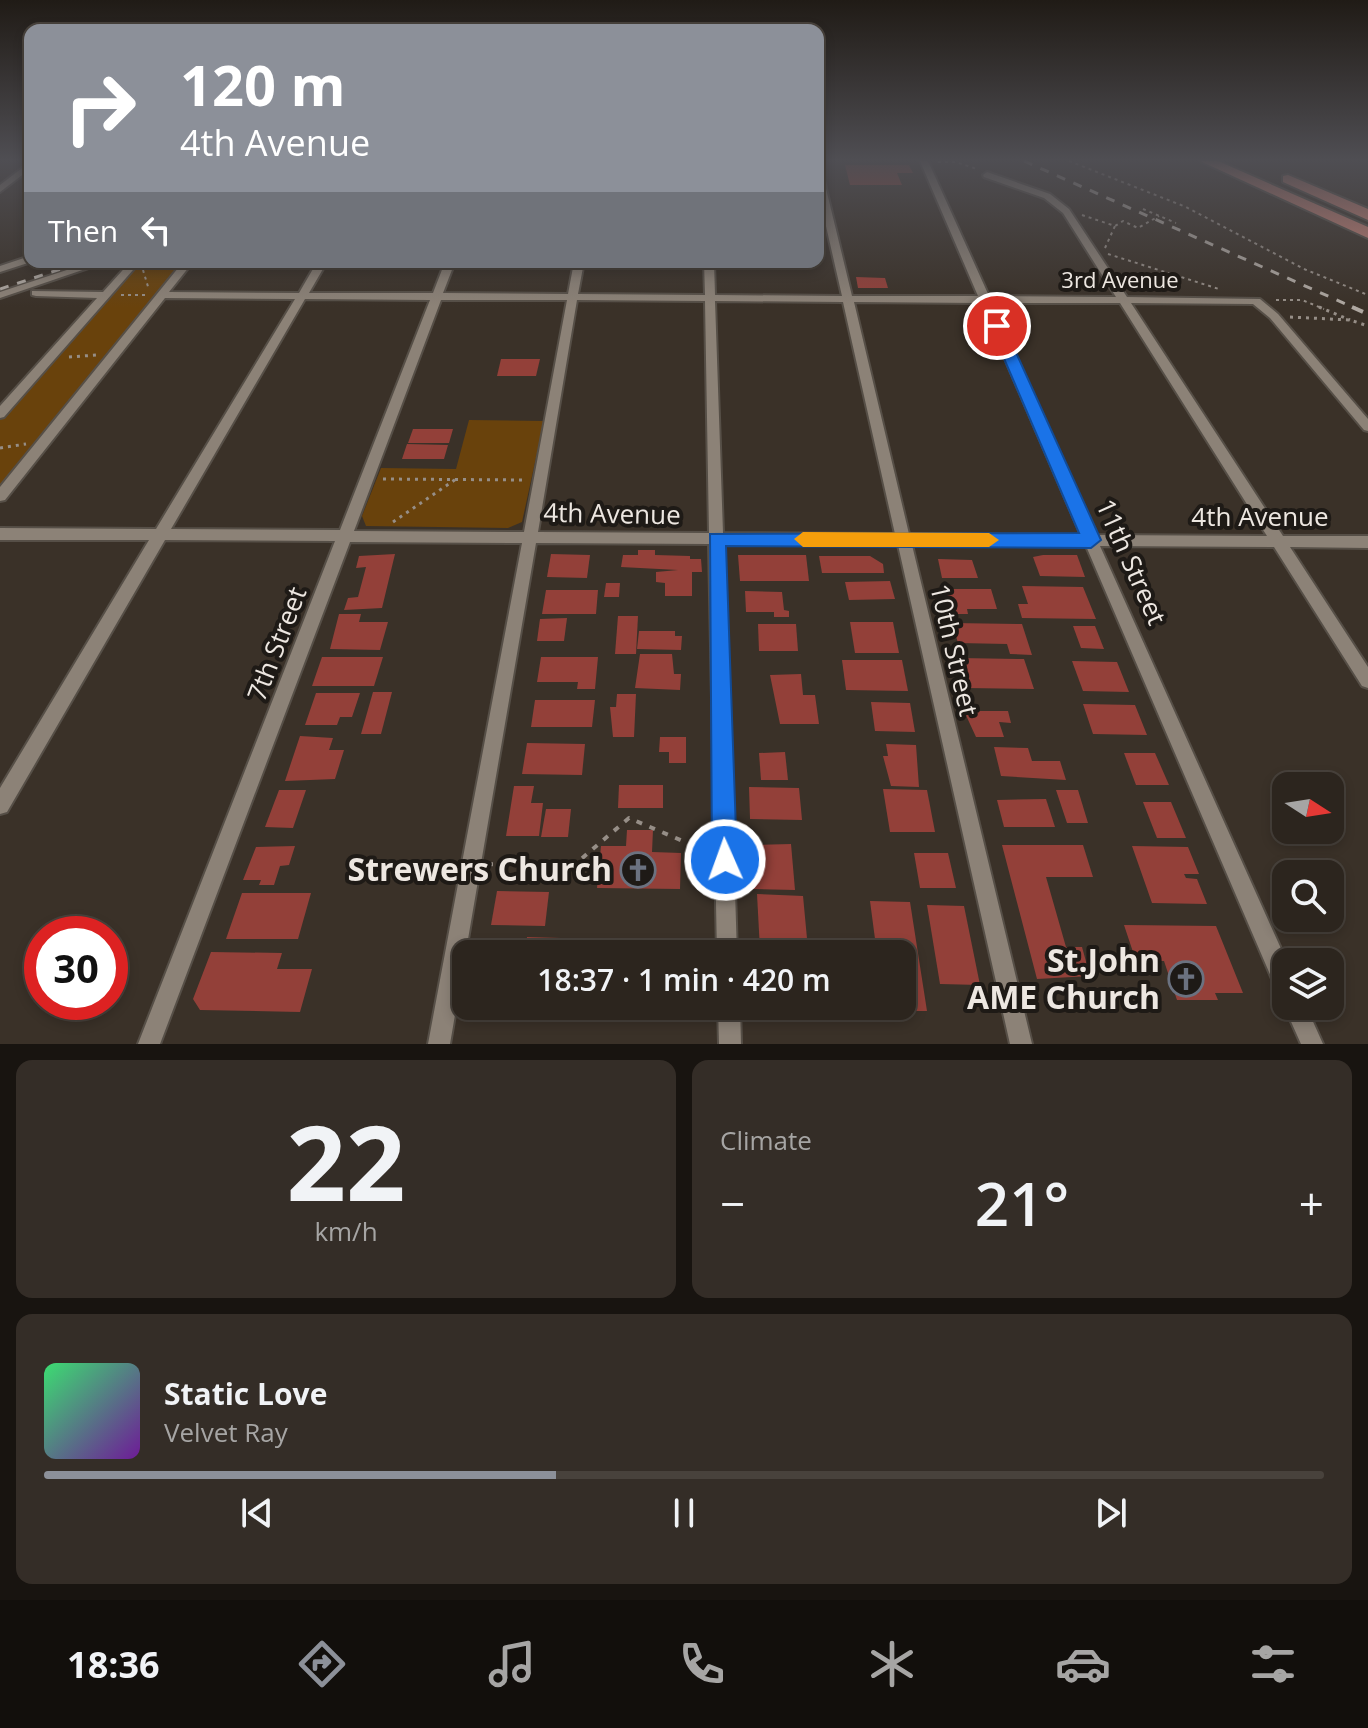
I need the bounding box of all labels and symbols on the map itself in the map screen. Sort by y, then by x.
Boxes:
street label: 3rd Avenue [1061,264,1179,294]
pin [963,292,1031,360]
street label: 11th Street [1088,493,1176,630]
street label: 4th Avenue [543,494,681,532]
street label: 4th Avenue [1191,498,1329,534]
street label: 10th Street [922,580,988,719]
street label: 7th Street [238,581,314,706]
north arrow [1272,772,1344,844]
position arrow [683,818,767,902]
place label: Strewers Church [348,847,612,890]
church icon: Strewers Church [619,851,657,889]
speed limit sign: 30 [24,916,128,1020]
place label: St.John AME Church [967,938,1160,1018]
church icon: St.John AME Church [1167,960,1205,998]

